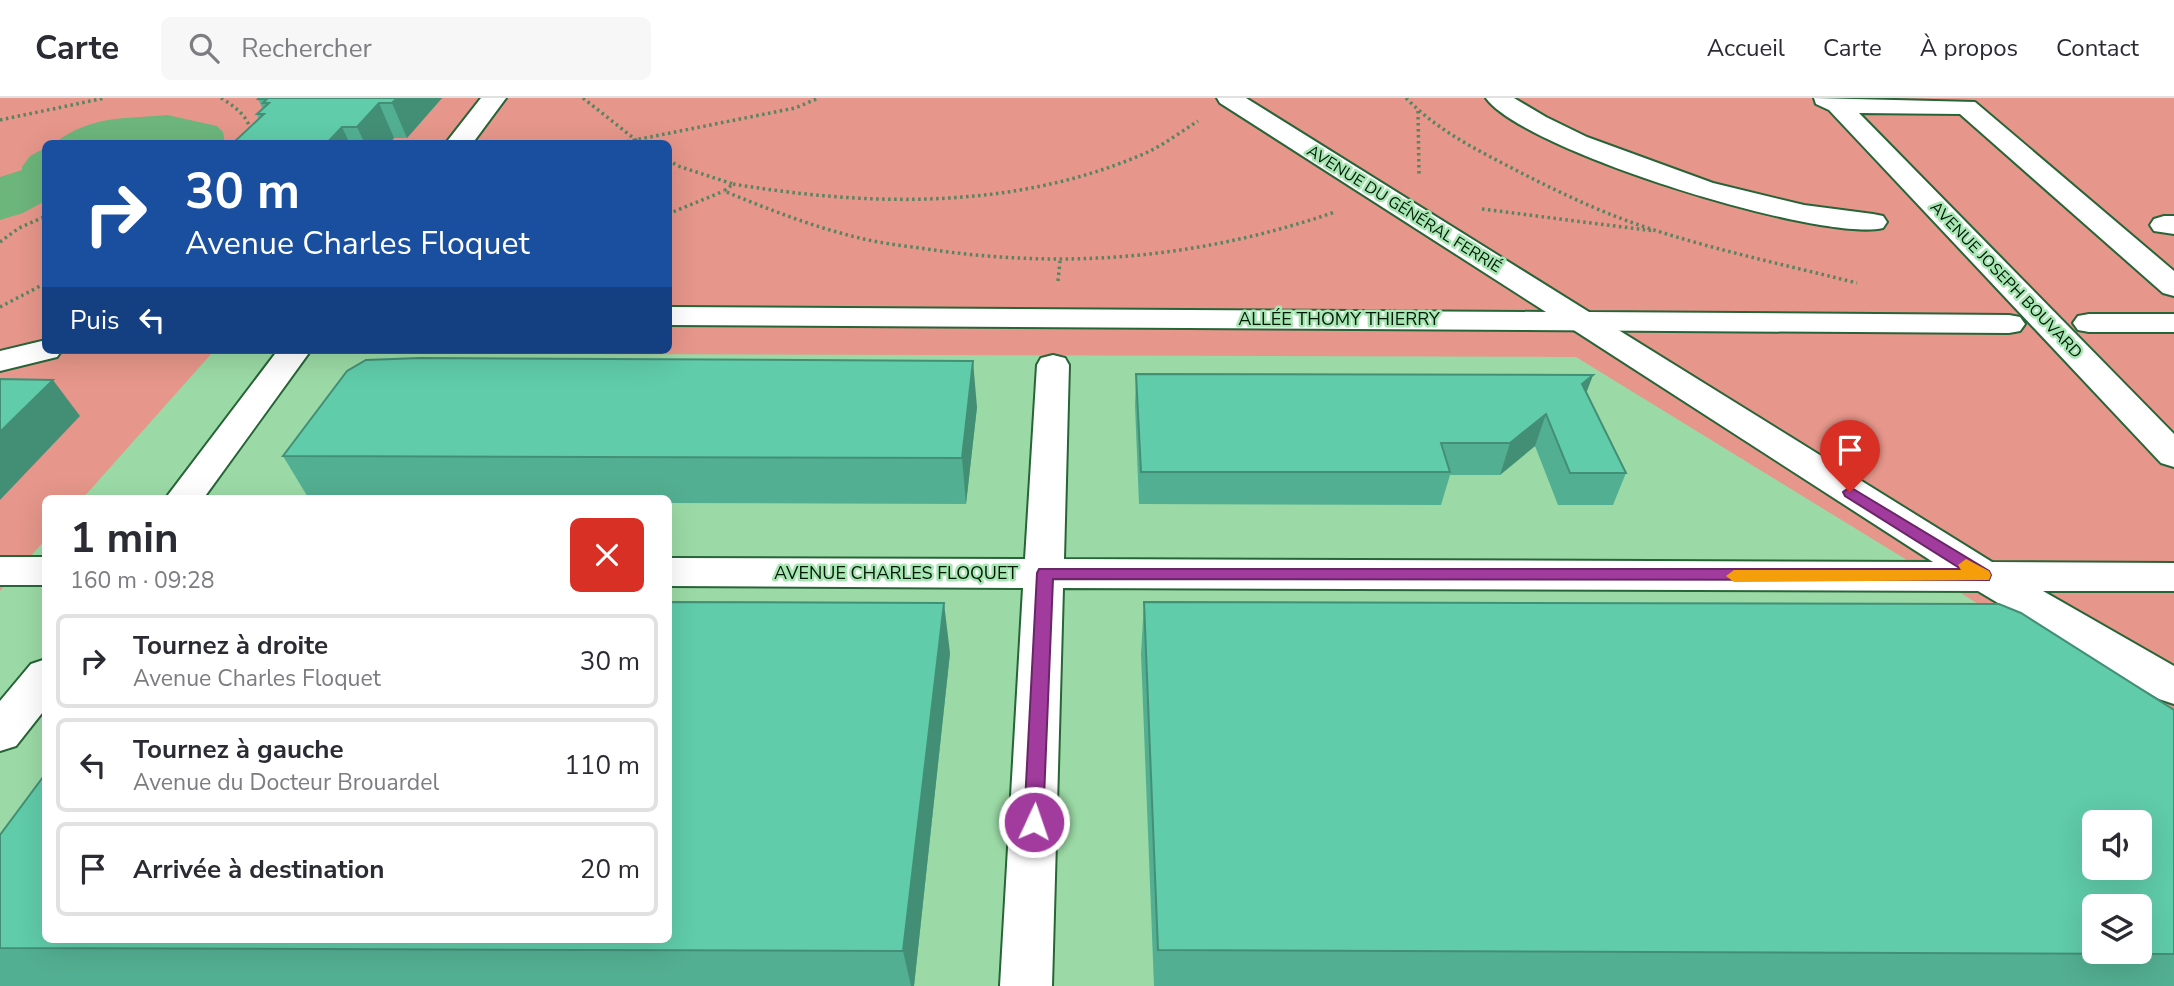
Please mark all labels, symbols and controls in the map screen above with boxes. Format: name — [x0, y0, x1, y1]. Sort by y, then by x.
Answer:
search box — [161, 17, 651, 80]
text: Carte — [35, 26, 119, 71]
icon: search — [185, 29, 223, 67]
text: Rechercher — [241, 31, 372, 66]
text: Accueil — [1707, 32, 1785, 64]
text: Carte — [1823, 32, 1882, 64]
text: À propos — [1920, 32, 2018, 64]
text: Contact — [2056, 32, 2139, 64]
street label: AVENUE DU GÉNÉRAL FERRIÉ — [1302, 140, 1506, 278]
text: 30 m — [185, 158, 300, 225]
icon: right — [70, 168, 161, 259]
street label: AVENUE JOSEPH BOUVARD — [1925, 197, 2087, 363]
text: Avenue Charles Floquet — [185, 222, 530, 265]
icon: left — [133, 301, 171, 339]
text: Puis — [70, 303, 119, 338]
street label: ALLÉE THOMY THIERRY — [1238, 307, 1440, 331]
pin — [1820, 420, 1880, 492]
icon: arrive — [1831, 431, 1869, 469]
text: 1 min — [70, 510, 179, 567]
button: close — [570, 518, 644, 592]
street label: AVENUE CHARLES FLOQUET — [774, 561, 1018, 585]
text: 160 m · 09:28 — [70, 565, 215, 596]
text: Tournez à droite — [133, 628, 328, 663]
icon: right — [74, 642, 112, 680]
text: 30 m — [580, 644, 640, 679]
text: Avenue Charles Floquet — [133, 663, 381, 694]
text: Tournez à gauche — [133, 732, 344, 767]
icon: left — [74, 746, 112, 784]
text: 110 m — [564, 748, 640, 783]
text: Avenue du Docteur Brouardel — [133, 767, 439, 798]
position arrow — [997, 785, 1071, 859]
map controls — [2082, 810, 2152, 964]
button: sound — [2082, 810, 2152, 880]
icon: arrive — [74, 850, 112, 888]
text: Arrivée à destination — [133, 852, 384, 887]
text: 20 m — [580, 852, 640, 887]
button: layers — [2082, 894, 2152, 964]

